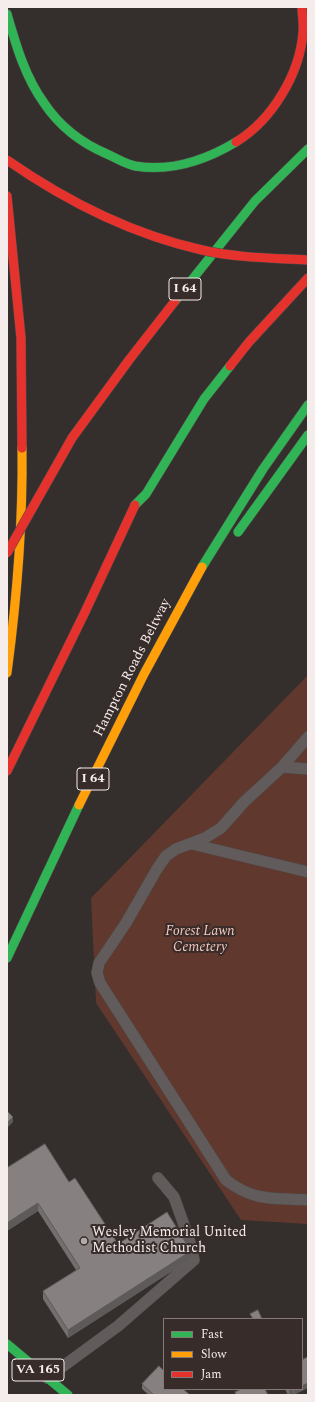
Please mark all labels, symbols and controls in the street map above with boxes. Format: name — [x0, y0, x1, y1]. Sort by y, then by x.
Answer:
road number: I 64 — [169, 278, 201, 300]
street label: Hampton Roads Beltway — [91, 596, 175, 740]
road number: I 64 — [77, 768, 109, 790]
park label: Forest Lawn Cemetery — [165, 924, 235, 956]
place label: Wesley Memorial United Methodist Church — [92, 1225, 247, 1258]
marker: Wesley Memorial United Methodist Church — [79, 1236, 89, 1246]
legend — [163, 1318, 303, 1390]
text: Fast — [201, 1325, 223, 1344]
text: Slow — [201, 1345, 226, 1364]
road number: VA 165 — [12, 1359, 64, 1381]
text: Jam — [201, 1365, 222, 1384]

